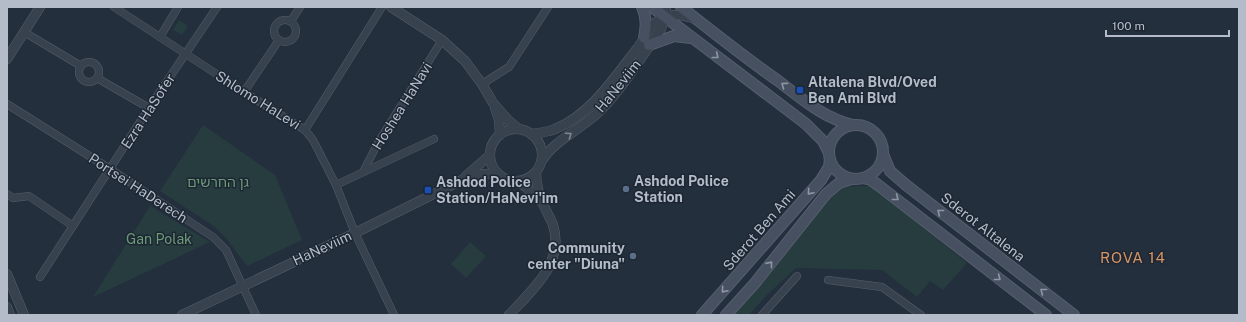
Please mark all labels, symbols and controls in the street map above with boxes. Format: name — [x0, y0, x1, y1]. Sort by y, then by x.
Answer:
scale bar — [1106, 12, 1229, 38]
text: 100 m — [1112, 19, 1145, 33]
one-way arrow — [712, 51, 719, 58]
street label: HaNeviim — [592, 56, 644, 116]
street label: Hoshea HaNavi — [369, 60, 435, 152]
street label: Shlomo HaLevi — [213, 67, 303, 133]
street label: Ezra HaSofer — [118, 71, 178, 151]
place label: Altalena Blvd/Oved Ben Ami Blvd — [808, 74, 937, 106]
one-way arrow — [781, 83, 788, 90]
marker: Altalena Blvd/Oved Ben Ami Blvd — [795, 85, 805, 95]
one-way arrow — [565, 132, 572, 140]
street label: Portsei HaDerech — [86, 150, 190, 226]
place label: Ashdod Police Station — [634, 173, 729, 205]
park label: גן החרשים — [187, 174, 249, 190]
place label: Ashdod Police Station/HaNevi'im — [436, 174, 558, 206]
marker: Ashdod Police Station — [621, 184, 631, 194]
marker: Ashdod Police Station/HaNevi'im — [423, 185, 433, 195]
street label: Sderot Ben Ami — [720, 186, 798, 274]
one-way arrow — [808, 187, 815, 195]
street label: Sderot Altalena — [938, 189, 1028, 265]
one-way arrow — [891, 194, 898, 201]
one-way arrow — [938, 210, 945, 217]
street label: HaNeviim — [290, 227, 354, 269]
park label: Gan Polak — [126, 231, 192, 247]
place label: Community center "Diuna" — [528, 240, 625, 272]
district label: ROVA 14 — [1100, 249, 1166, 266]
marker: Community center "Diuna" — [628, 251, 638, 261]
one-way arrow — [765, 262, 772, 269]
one-way arrow — [994, 273, 1001, 280]
one-way arrow — [722, 285, 729, 292]
one-way arrow — [1041, 289, 1048, 296]

